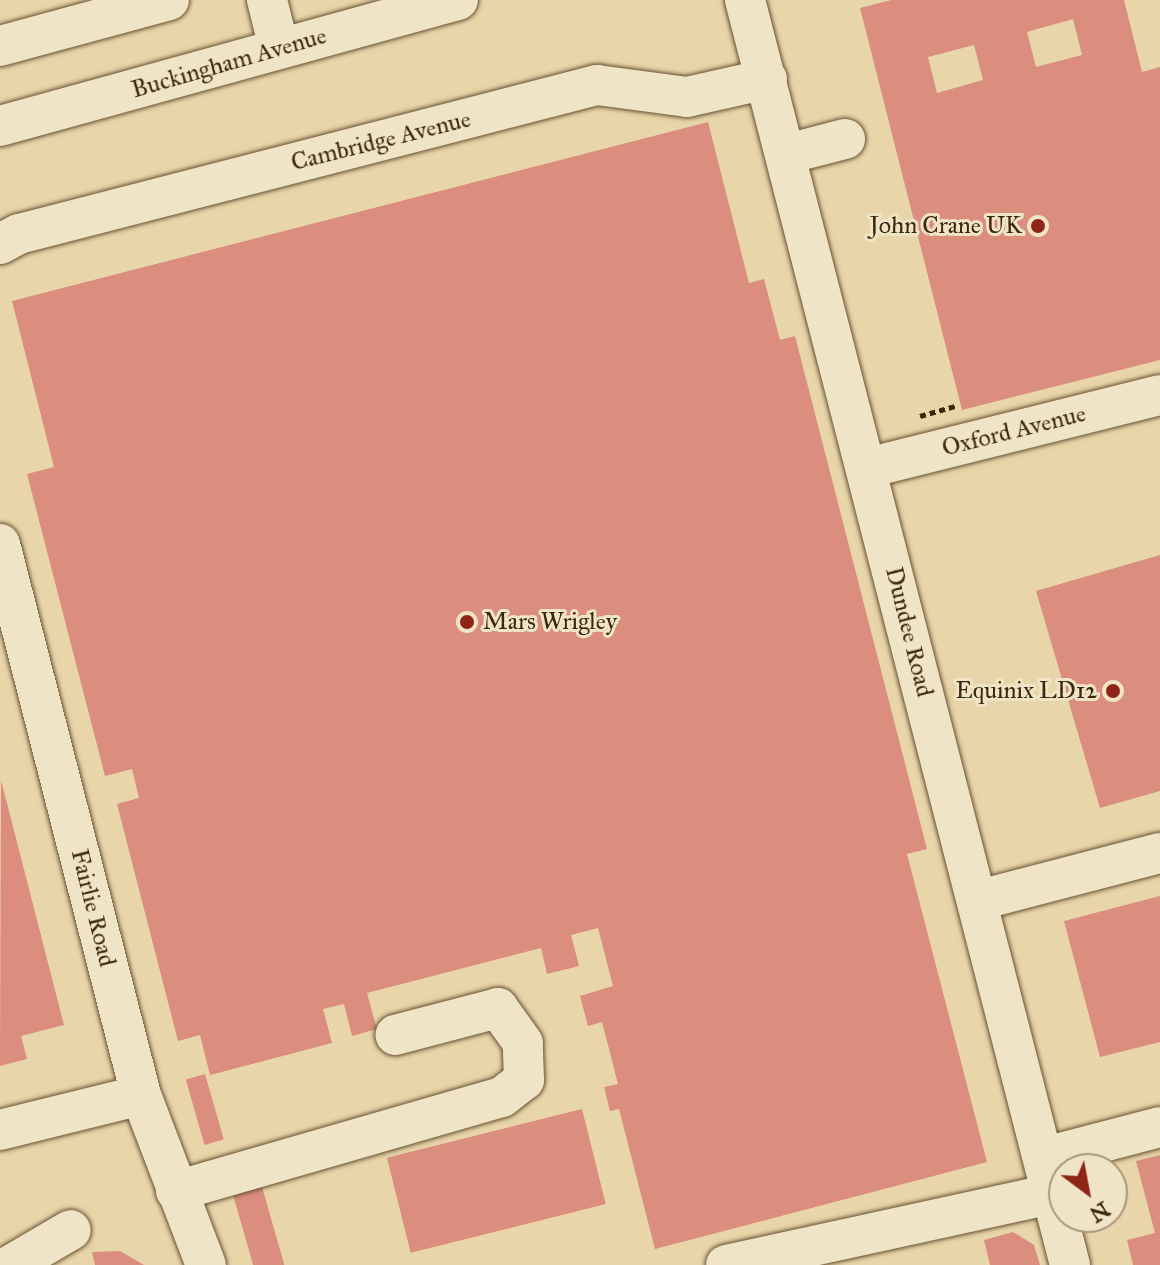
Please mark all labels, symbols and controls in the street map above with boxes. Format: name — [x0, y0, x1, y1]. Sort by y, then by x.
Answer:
street label: Buckingham Avenue — [128, 21, 330, 105]
street label: Cambridge Avenue — [288, 105, 474, 177]
place label: John Crane UK — [870, 212, 1022, 240]
marker: John Crane UK — [1029, 217, 1047, 235]
street label: Oxford Avenue — [939, 399, 1089, 463]
street label: Dundee Road — [879, 564, 939, 700]
place label: Mars Wrigley — [483, 608, 617, 636]
marker: Mars Wrigley — [458, 613, 476, 631]
place label: Equinix LD12 — [956, 677, 1097, 705]
marker: Equinix LD12 — [1104, 682, 1122, 700]
street label: Fairlie Road — [65, 846, 121, 970]
north arrow — [1048, 1153, 1128, 1233]
text: N — [1085, 1196, 1115, 1228]

